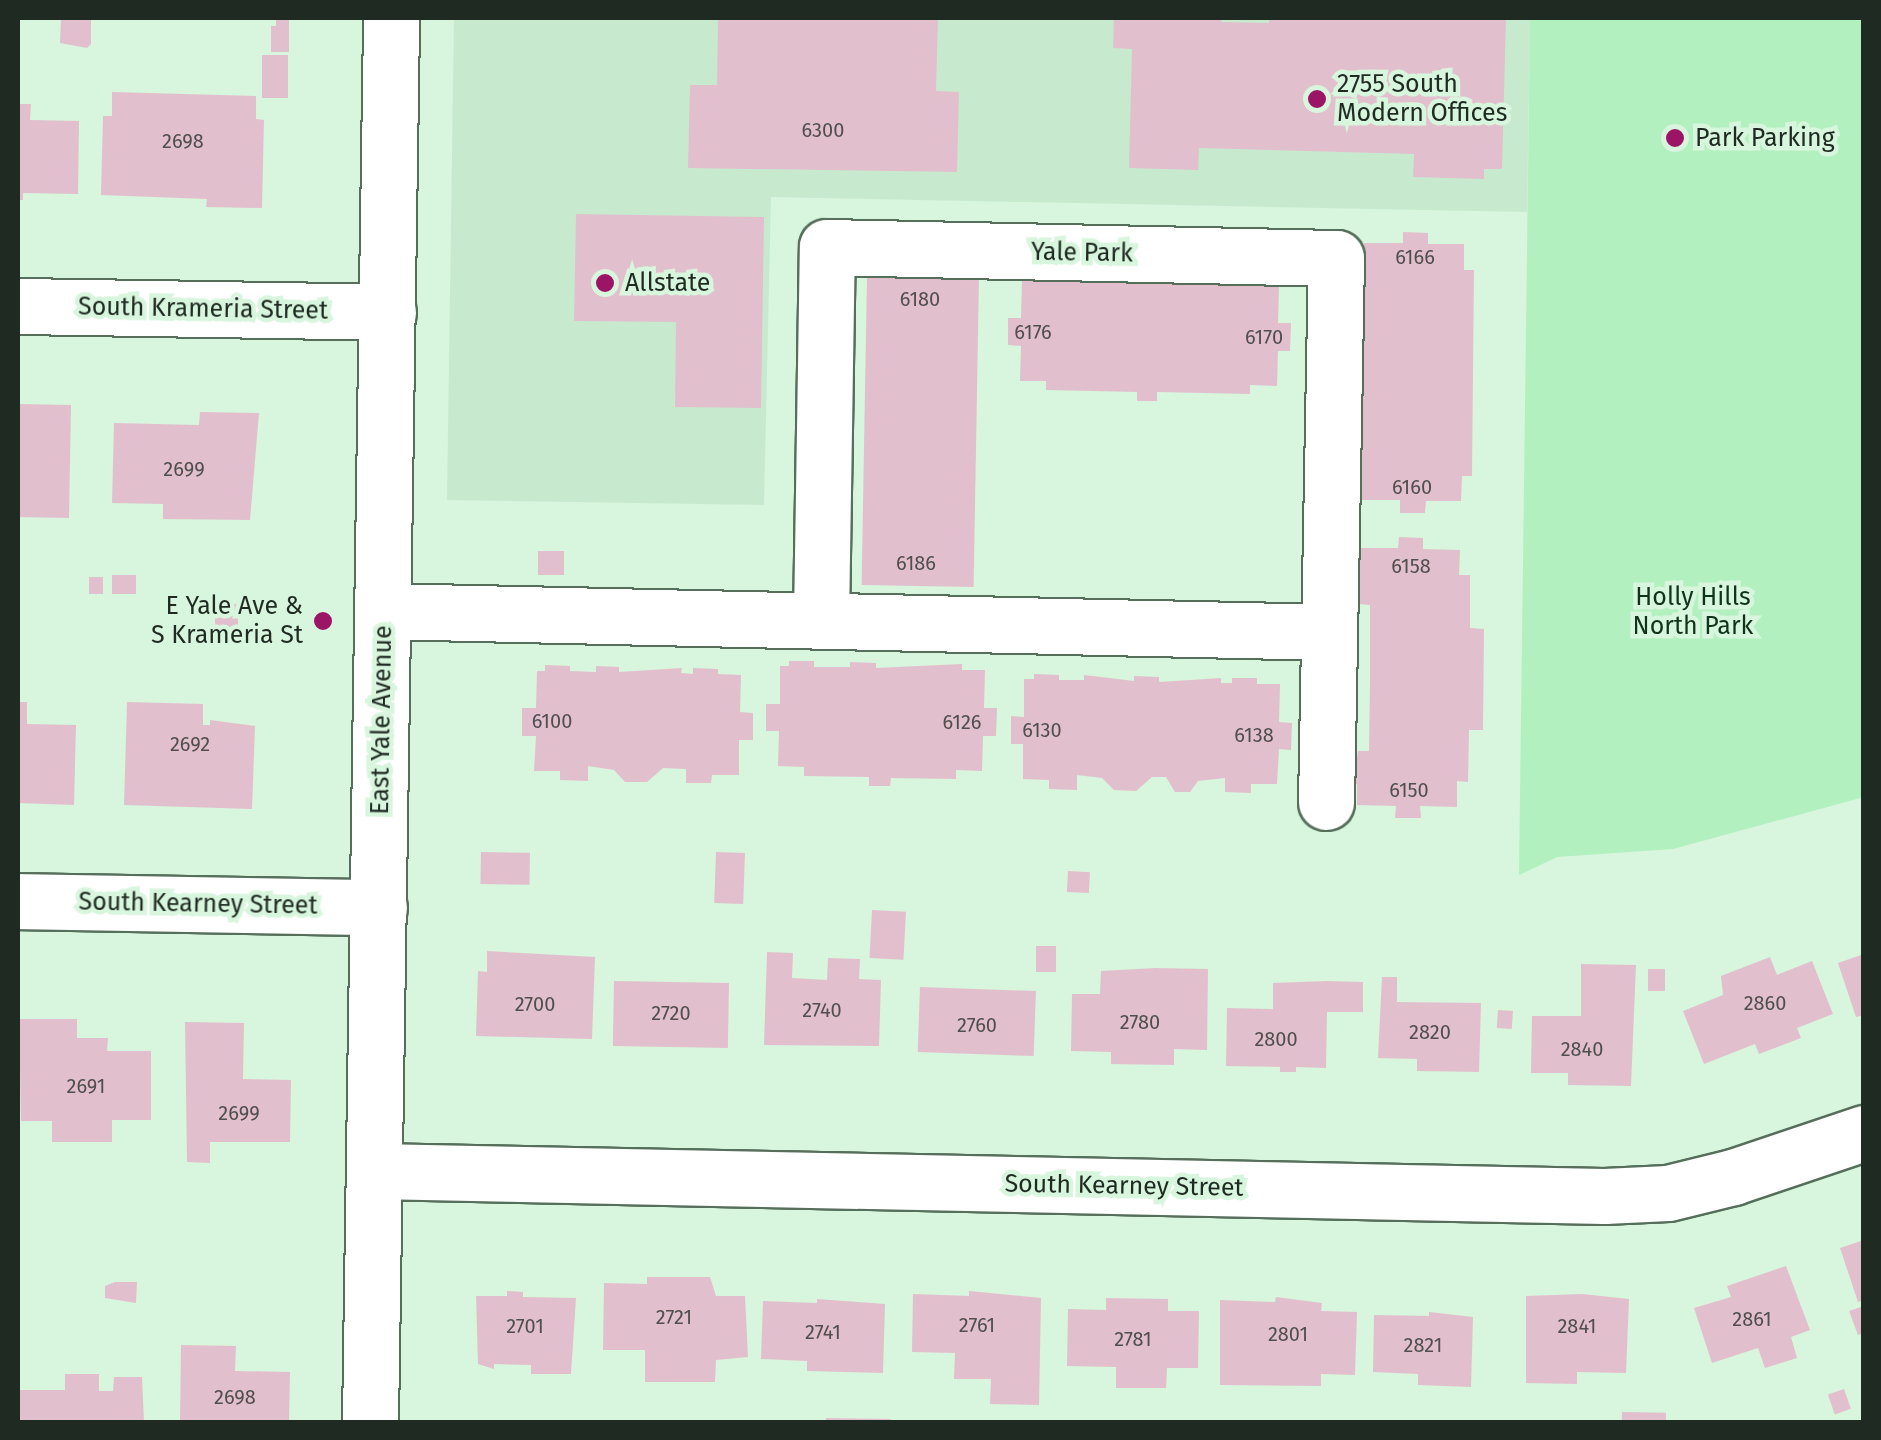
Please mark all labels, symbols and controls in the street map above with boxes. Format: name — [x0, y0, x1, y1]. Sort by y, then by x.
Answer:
place label: 2755 South Modern Offices — [1337, 70, 1507, 129]
marker: 2755 South Modern Offices — [1306, 88, 1328, 110]
house number: 6300 — [802, 118, 844, 142]
place label: Park Parking — [1695, 123, 1835, 153]
marker: Park Parking — [1664, 127, 1686, 149]
house number: 2698 — [162, 129, 204, 153]
street label: Yale Park — [1031, 237, 1133, 269]
house number: 6166 — [1395, 245, 1435, 269]
place label: Allstate — [625, 268, 710, 298]
marker: Allstate — [594, 272, 616, 294]
house number: 6180 — [900, 287, 940, 311]
street label: South Krameria Street — [78, 292, 328, 326]
house number: 6176 — [1014, 320, 1052, 344]
house number: 6170 — [1245, 325, 1283, 349]
house number: 2699 — [163, 457, 205, 481]
house number: 6160 — [1392, 475, 1432, 499]
house number: 6186 — [896, 551, 936, 575]
house number: 6158 — [1391, 554, 1431, 578]
park label: Holly Hills North Park — [1633, 583, 1753, 642]
place label: E Yale Ave & S Krameria St — [151, 592, 303, 651]
marker: E Yale Ave & S Krameria St — [312, 610, 334, 632]
street label: East Yale Avenue — [365, 625, 399, 815]
house number: 6100 — [532, 709, 572, 733]
house number: 6126 — [943, 710, 981, 734]
house number: 6130 — [1022, 718, 1062, 742]
house number: 6138 — [1234, 723, 1274, 747]
house number: 2692 — [170, 732, 210, 756]
house number: 6150 — [1389, 778, 1429, 802]
street label: South Kearney Street — [78, 887, 318, 921]
house number: 2860 — [1744, 991, 1786, 1015]
house number: 2700 — [515, 992, 555, 1016]
house number: 2740 — [802, 998, 842, 1022]
house number: 2720 — [651, 1001, 691, 1025]
house number: 2780 — [1120, 1010, 1160, 1034]
house number: 2760 — [957, 1013, 997, 1037]
house number: 2820 — [1409, 1020, 1451, 1044]
house number: 2800 — [1254, 1027, 1298, 1051]
house number: 2840 — [1561, 1037, 1603, 1061]
house number: 2691 — [66, 1074, 106, 1098]
house number: 2699 — [218, 1101, 260, 1125]
street label: South Kearney Street — [1004, 1169, 1244, 1203]
house number: 2721 — [656, 1305, 692, 1329]
house number: 2861 — [1732, 1307, 1772, 1331]
house number: 2761 — [959, 1313, 995, 1337]
house number: 2701 — [506, 1314, 544, 1338]
house number: 2841 — [1557, 1314, 1597, 1338]
house number: 2741 — [805, 1320, 841, 1344]
house number: 2801 — [1268, 1322, 1308, 1346]
house number: 2781 — [1114, 1327, 1152, 1351]
house number: 2821 — [1404, 1333, 1442, 1357]
house number: 2698 — [214, 1385, 256, 1409]

